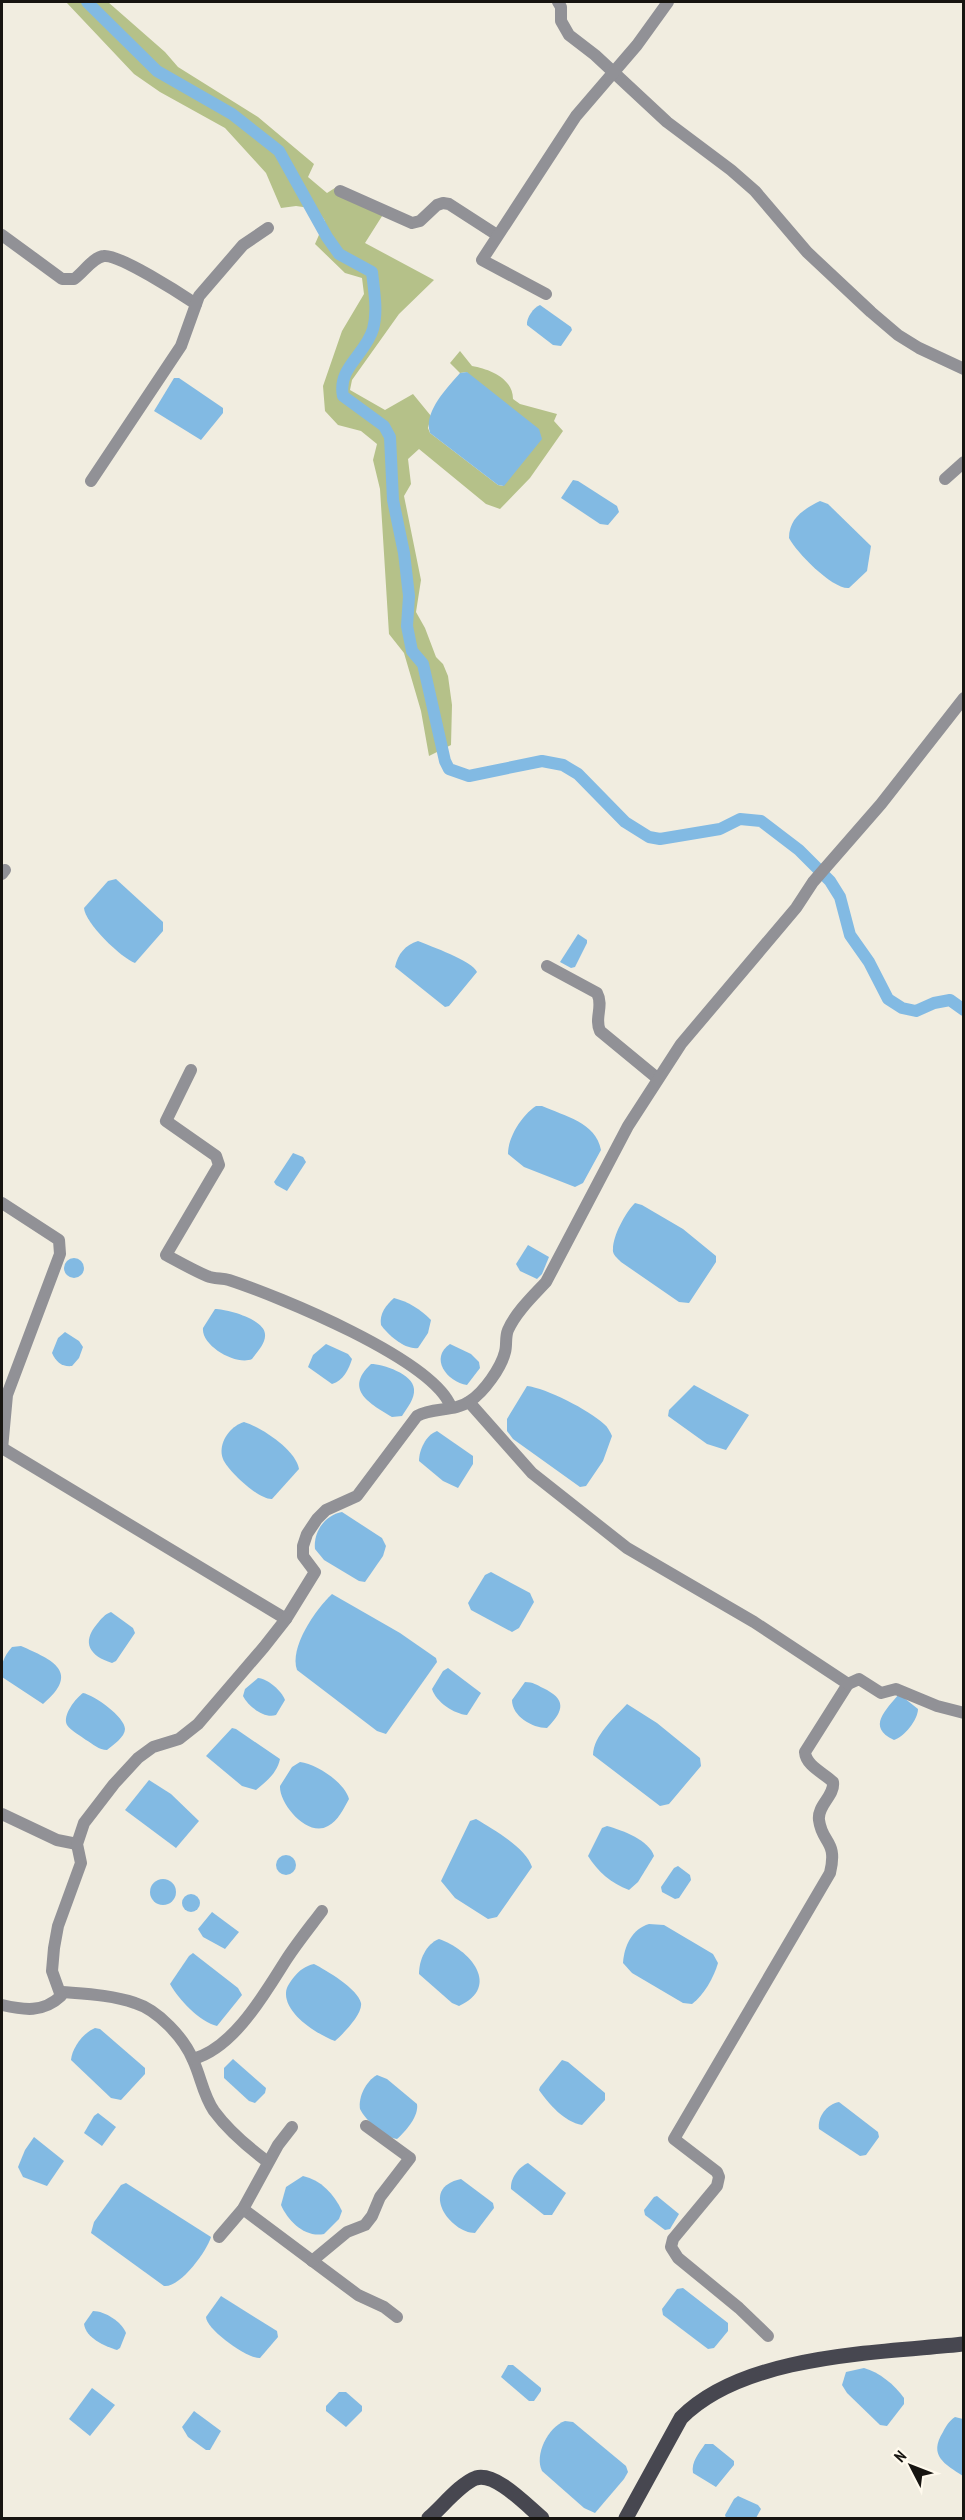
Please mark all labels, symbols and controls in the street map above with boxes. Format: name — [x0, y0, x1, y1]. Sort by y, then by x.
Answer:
north arrow — [881, 2436, 941, 2496]
text: N — [890, 2446, 910, 2466]

